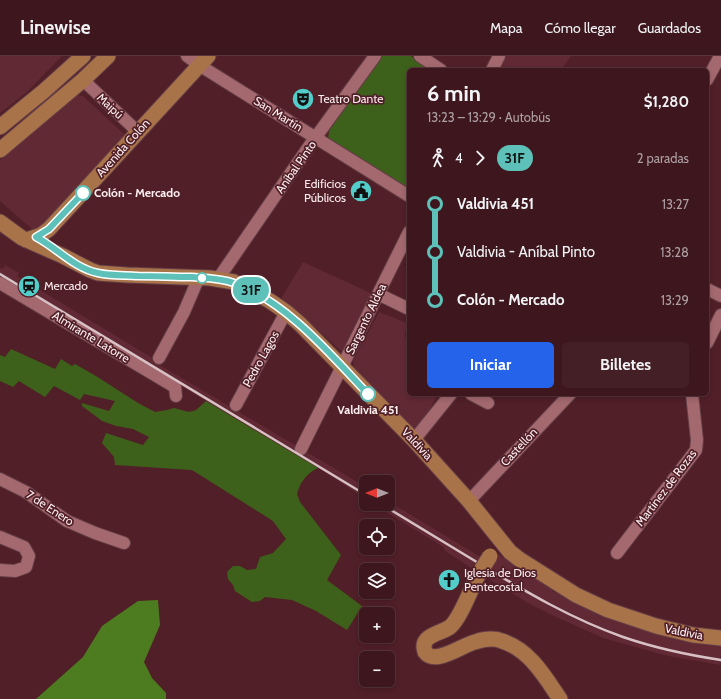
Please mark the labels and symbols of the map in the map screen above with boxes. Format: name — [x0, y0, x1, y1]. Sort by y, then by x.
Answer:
theatre icon: Teatro Dante — [290, 86, 316, 112]
street label: Maipú — [94, 90, 127, 122]
place label: Teatro Dante — [318, 91, 383, 106]
street label: San Martín — [251, 93, 306, 135]
street label: Avenida Colón — [93, 115, 153, 180]
street label: Aníbal Pinto — [272, 137, 319, 196]
place label: Edificios Públicos — [304, 176, 346, 205]
public building icon: Edificios Públicos — [348, 178, 374, 204]
marker: Colón - Mercado — [75, 185, 91, 201]
place label: Colón - Mercado — [94, 185, 180, 200]
unlabelled marker — [196, 272, 208, 284]
station icon: Mercado — [16, 273, 42, 299]
line badge: 31F — [228, 277, 274, 303]
place label: Mercado — [44, 278, 88, 293]
street label: Sargento Aldea — [342, 281, 389, 357]
street label: Almirante Latorre — [50, 307, 133, 366]
street label: Pedro Lagos — [239, 328, 282, 389]
marker: Valdivia 451 — [360, 386, 376, 402]
place label: Valdivia 451 — [337, 402, 399, 417]
street label: Valdivia — [399, 424, 436, 463]
street label: Castellón — [497, 424, 540, 469]
street label: Martínez de Rozas — [632, 446, 699, 529]
north arrow — [359, 475, 395, 511]
street label: 7 de Enero — [24, 487, 77, 529]
place label: Iglesia de Dios Pentecostal — [464, 565, 536, 594]
church icon: Iglesia de Dios Pentecostal — [436, 567, 462, 593]
street label: Valdivia — [664, 620, 705, 643]

